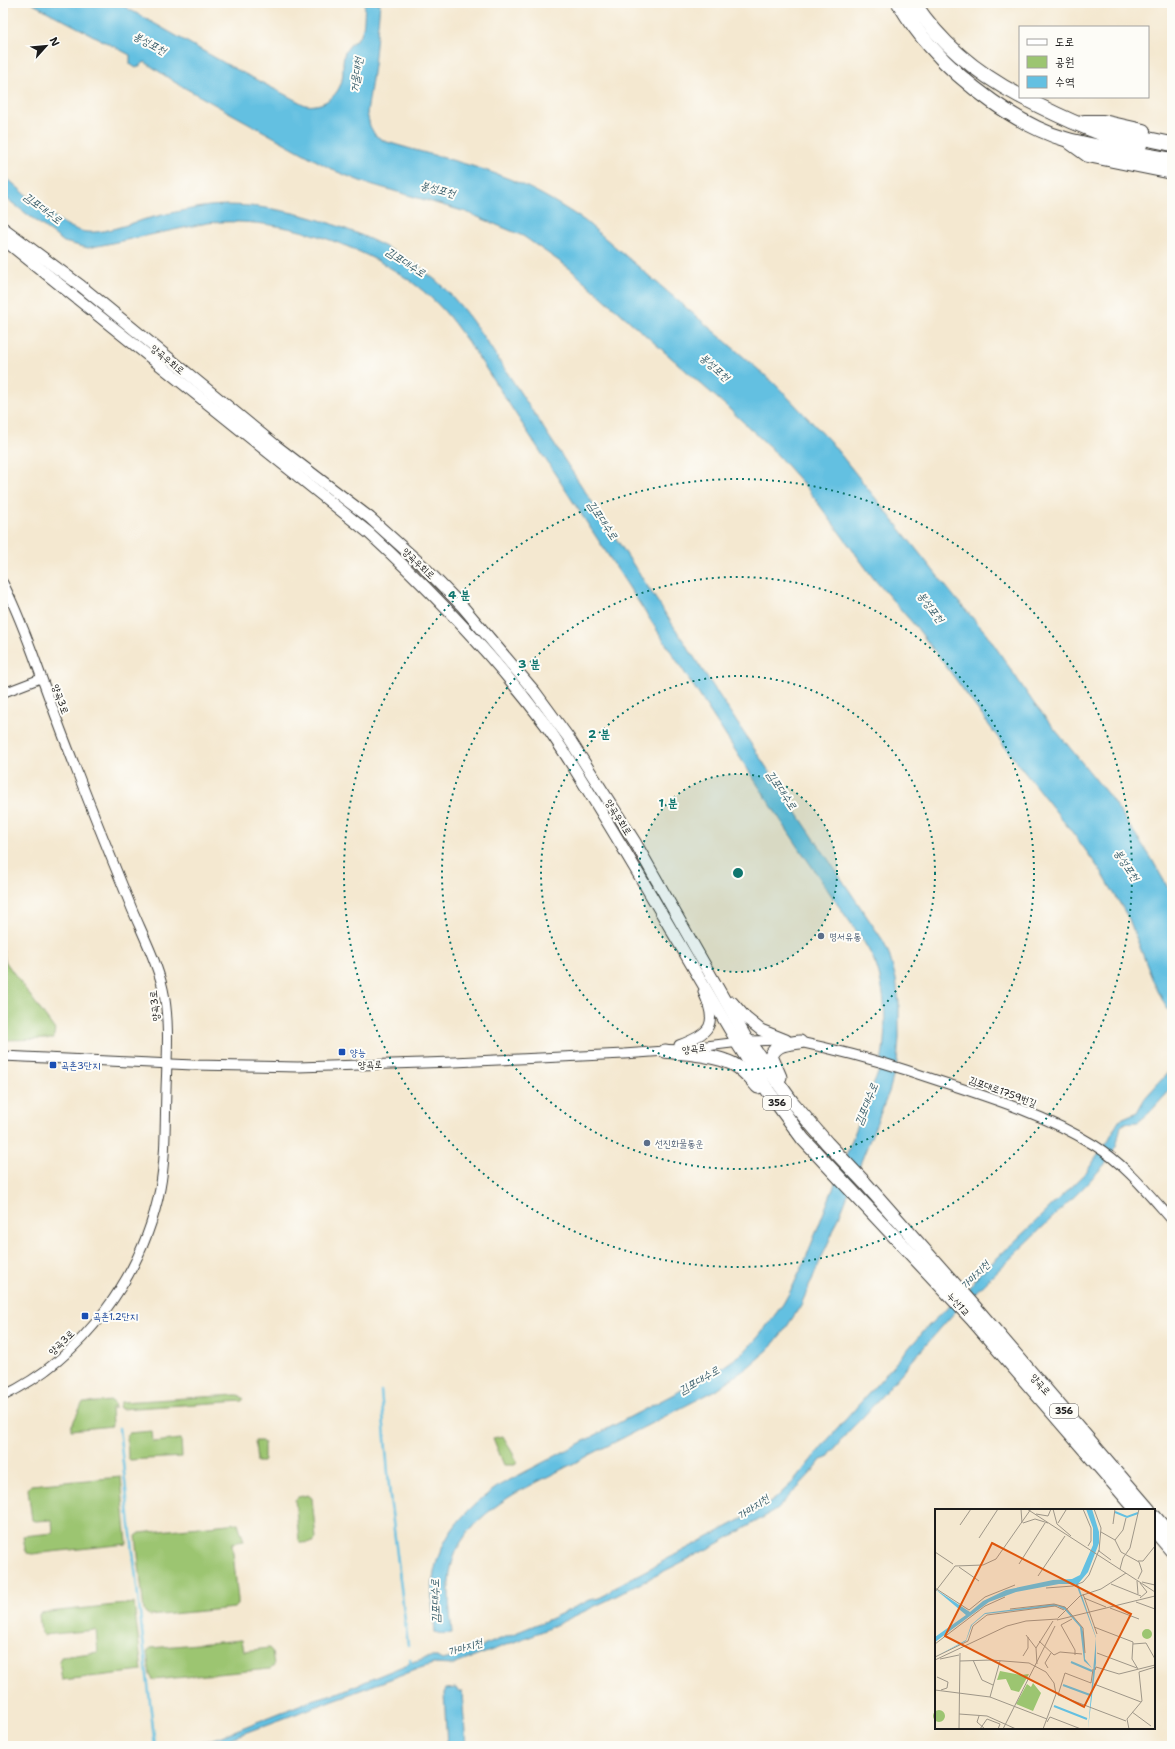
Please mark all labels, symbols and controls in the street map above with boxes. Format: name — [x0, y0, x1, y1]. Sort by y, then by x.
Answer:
north arrow — [26, 26, 66, 66]
legend — [1019, 26, 1149, 98]
water label: 봉성포천 — [131, 28, 170, 59]
text: N — [46, 34, 63, 49]
text: 도로 — [1055, 34, 1074, 50]
text: 공원 — [1055, 54, 1074, 70]
water label: 거물대천 — [347, 55, 367, 94]
text: 수역 — [1055, 74, 1075, 90]
water label: 봉성포천 — [419, 178, 458, 202]
water label: 김포대수로 — [21, 189, 65, 228]
water label: 김포대수로 — [383, 244, 428, 281]
street label: 양곡우회로 — [148, 341, 187, 377]
water label: 봉성포천 — [696, 350, 734, 386]
water label: 김포대수로 — [584, 498, 621, 543]
street label: 양곡우회로 — [400, 545, 438, 582]
text: 4 분 — [448, 587, 470, 603]
water label: 봉성포천 — [914, 589, 948, 627]
text: 3 분 — [518, 656, 540, 672]
street label: 양곡3로 — [49, 682, 72, 716]
text: 2 분 — [588, 726, 610, 742]
water label: 김포대수로 — [763, 768, 800, 813]
text: 1 분 — [658, 795, 678, 811]
street label: 양곡우회로 — [602, 797, 635, 838]
water label: 봉성포천 — [1111, 846, 1143, 885]
centre of rings — [731, 866, 745, 880]
place label: 명서유통 — [829, 930, 861, 943]
marker: 명서유통 — [816, 931, 826, 941]
street label: 양곡3로 — [146, 990, 163, 1022]
street label: 양곡로 — [681, 1041, 707, 1056]
place label: 양능 — [350, 1046, 366, 1059]
marker: 양능 — [337, 1047, 347, 1057]
street label: 양곡로 — [358, 1058, 382, 1071]
place label: 곡촌3단지 — [61, 1059, 100, 1072]
marker: 곡촌3단지 — [48, 1060, 58, 1070]
street label: 김포대로1759번길 — [967, 1073, 1039, 1110]
water label: 김포대수로 — [851, 1081, 882, 1128]
road number: 356 — [763, 1096, 791, 1110]
place label: 선진화물통운 — [655, 1137, 703, 1150]
marker: 선진화물통운 — [642, 1138, 652, 1148]
water label: 가마지천 — [958, 1257, 994, 1293]
street label: 누산1교 — [944, 1289, 973, 1319]
place label: 곡촌1.2단지 — [93, 1310, 138, 1323]
marker: 곡촌1.2단지 — [80, 1311, 90, 1321]
street label: 양곡3로 — [46, 1327, 77, 1358]
water label: 김포대수로 — [676, 1363, 722, 1398]
street label: 양곡로 — [1028, 1371, 1053, 1398]
road number: 356 — [1050, 1404, 1078, 1418]
water label: 가마지천 — [734, 1491, 773, 1524]
inset map — [935, 1509, 1155, 1729]
water label: 김포대수로 — [428, 1579, 443, 1623]
water label: 가마지천 — [446, 1635, 485, 1660]

